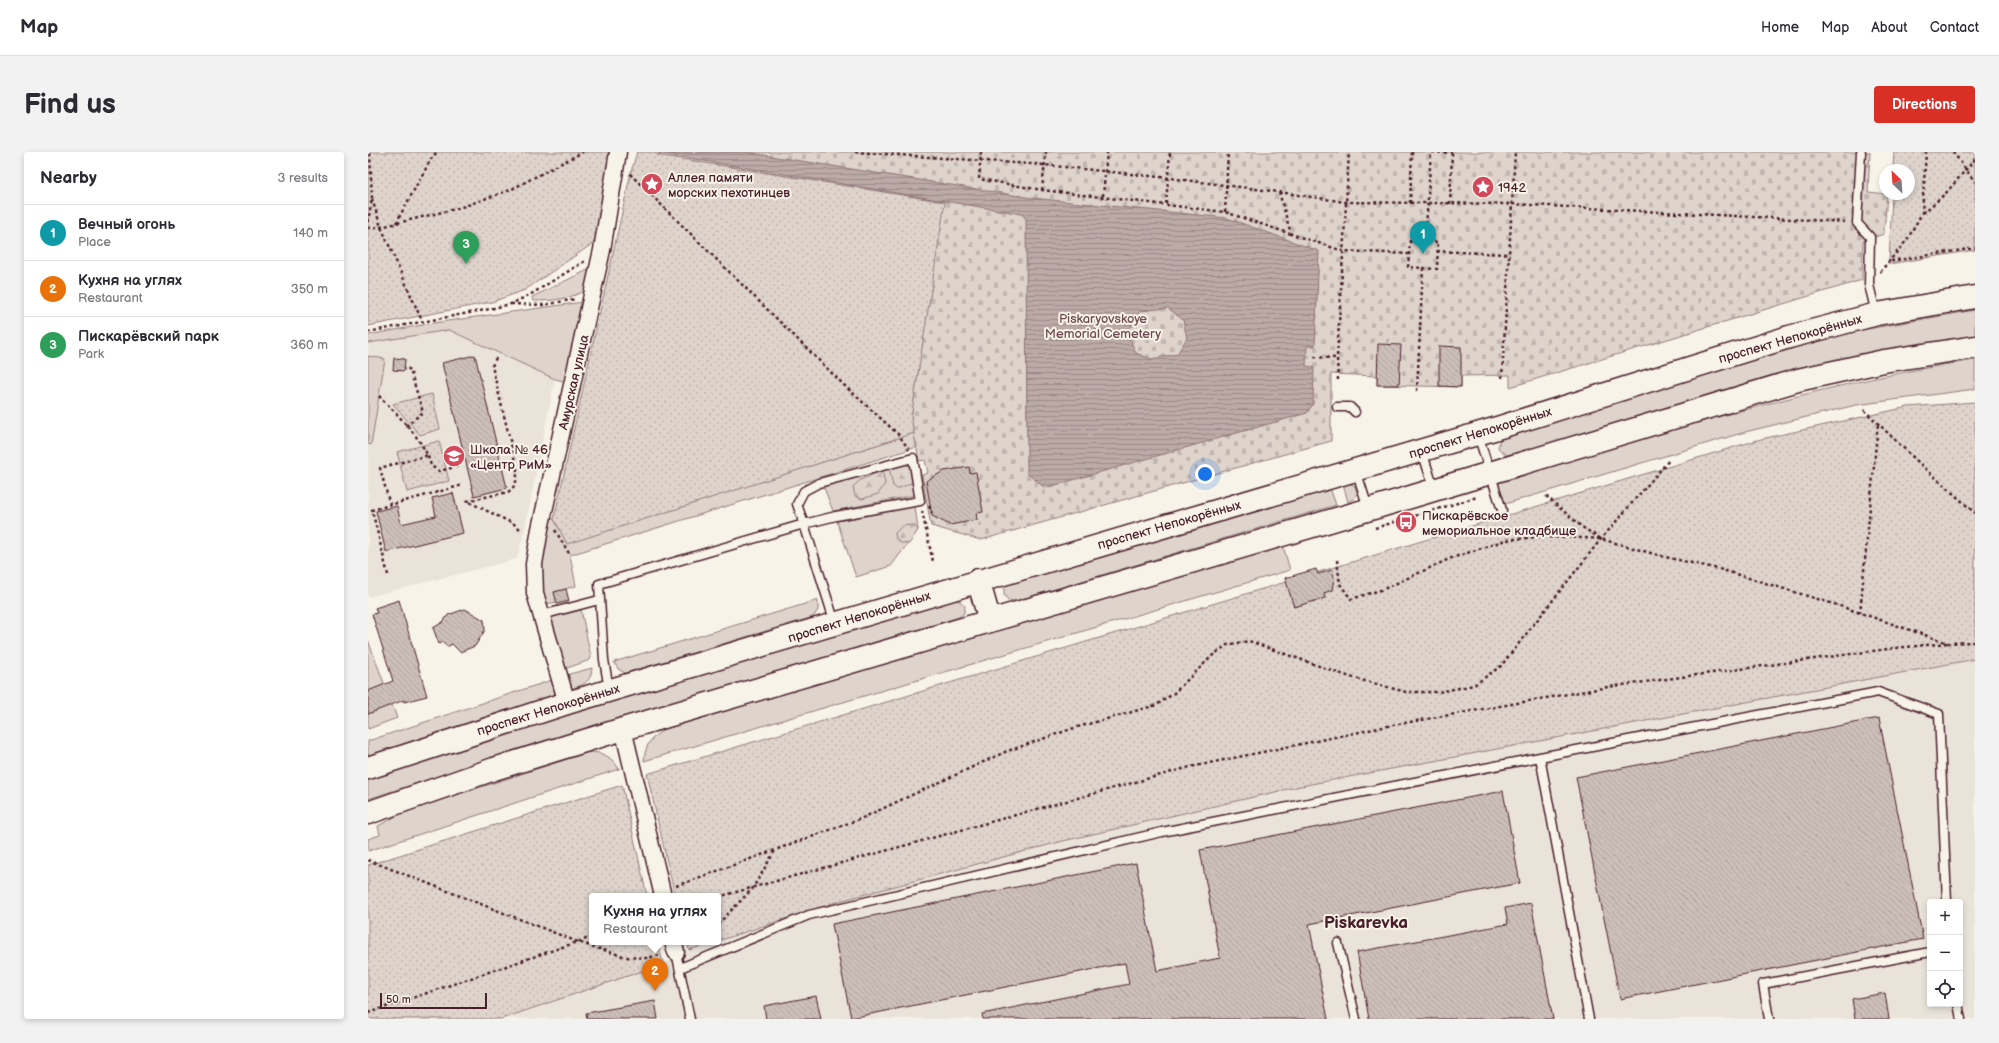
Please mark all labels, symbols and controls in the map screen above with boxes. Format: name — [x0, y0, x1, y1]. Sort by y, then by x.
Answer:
text: Map — [20, 16, 58, 39]
text: Home — [1761, 19, 1799, 36]
text: Map — [1821, 19, 1849, 36]
text: About — [1871, 19, 1908, 36]
text: Contact — [1930, 19, 1979, 36]
button: Directions — [1874, 86, 1975, 123]
text: Find us — [24, 88, 116, 121]
north arrow — [1879, 164, 1915, 200]
text: Nearby — [40, 168, 97, 188]
text: 3 results — [277, 170, 328, 186]
place label: Аллея памяти морских пехотинцев — [667, 170, 790, 201]
place icon: Аллея памяти морских пехотинцев — [639, 171, 665, 197]
place icon: 1942 — [1470, 174, 1496, 200]
place label: 1942 — [1498, 180, 1526, 196]
text: Вечный огонь — [78, 215, 175, 234]
pin: 1 — [1410, 221, 1436, 254]
text: 1 — [50, 225, 56, 241]
text: 140 m — [293, 225, 328, 241]
pin: 3 — [453, 231, 479, 264]
text: Place — [78, 234, 111, 250]
text: Кухня на углях — [78, 271, 182, 290]
text: 2 — [49, 281, 57, 297]
text: 350 m — [291, 281, 328, 297]
text: Restaurant — [78, 290, 143, 306]
park label: Piskaryovskoye Memorial Cemetery — [1045, 311, 1161, 342]
street label: проспект Непокорённых — [1717, 311, 1864, 367]
text: Пискарёвский парк — [78, 327, 219, 346]
street label: Амурская улица — [555, 333, 593, 432]
text: 3 — [49, 337, 57, 353]
text: 360 m — [290, 337, 328, 353]
text: Park — [78, 346, 104, 362]
street label: проспект Непокорённых — [1407, 404, 1554, 462]
place label: Школа № 46 «Центр РиМ» — [470, 442, 552, 473]
school or university icon: Школа № 46 «Центр РиМ» — [441, 443, 467, 469]
your location — [1195, 464, 1215, 484]
street label: проспект Непокорённых — [1096, 497, 1243, 553]
place label: Пискарёвское мемориальное кладбище — [1422, 508, 1576, 539]
bus stop icon: Пискарёвское мемориальное кладбище — [1393, 509, 1419, 535]
street label: проспект Непокорённых — [786, 588, 933, 646]
street label: проспект Непокорённых — [475, 681, 622, 739]
popup — [589, 893, 721, 945]
map controls — [1927, 899, 1963, 1007]
button: + — [1927, 899, 1963, 935]
text: Кухня на углях — [603, 902, 707, 921]
district label: Piskarevka — [1324, 913, 1408, 933]
text: Restaurant — [603, 921, 668, 937]
button: − — [1927, 935, 1963, 971]
pin: 2 — [642, 958, 668, 991]
button: locate — [1927, 971, 1963, 1007]
scale bar — [380, 991, 487, 1010]
text: 50 m — [386, 993, 411, 1006]

